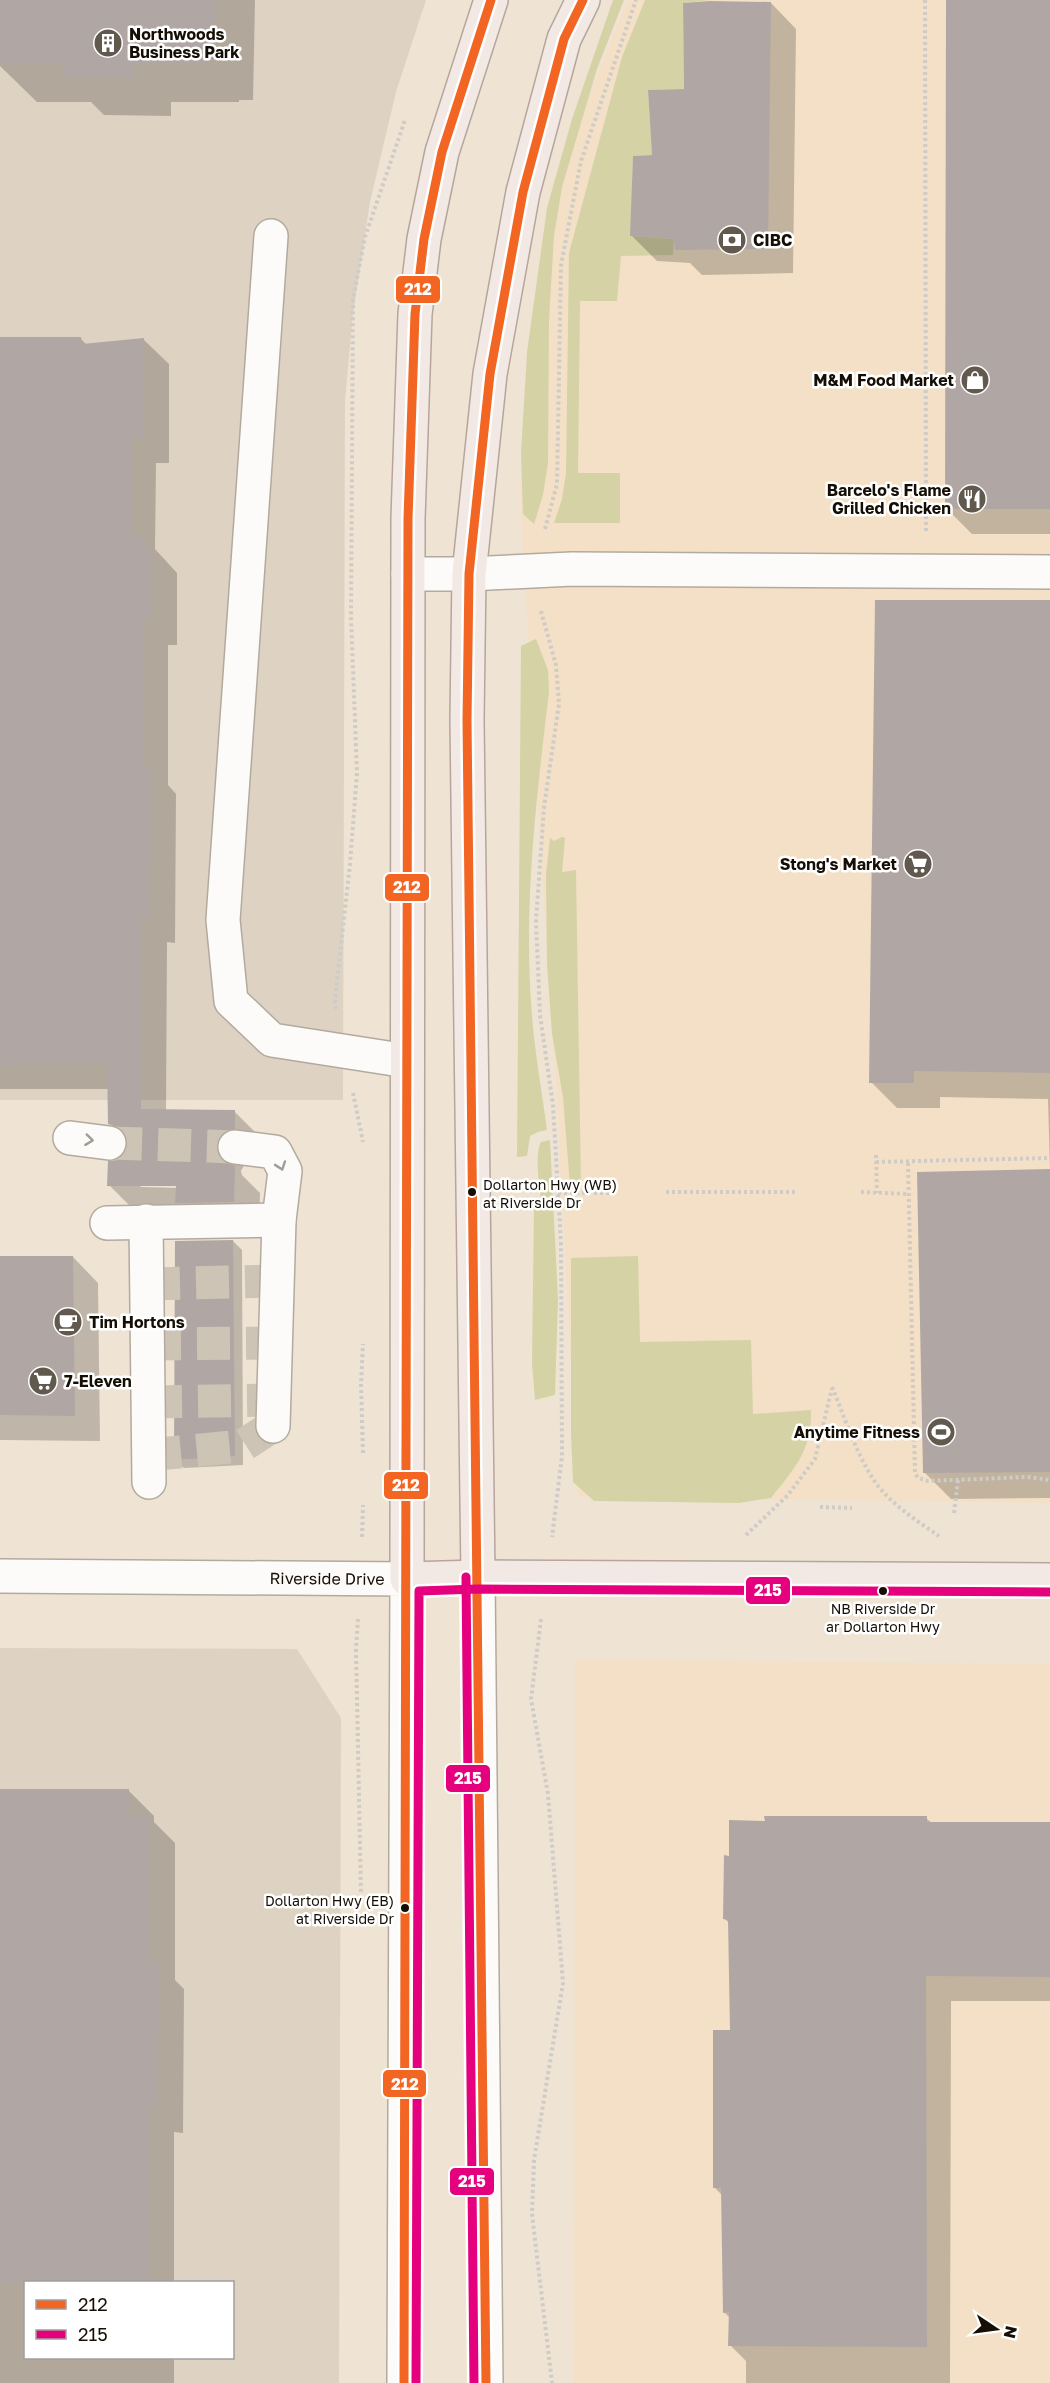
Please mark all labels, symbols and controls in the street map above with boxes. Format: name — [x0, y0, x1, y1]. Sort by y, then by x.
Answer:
place label: Northwoods Business Park — [129, 24, 240, 62]
building icon: Northwoods Business Park — [92, 27, 124, 59]
bank icon: CIBC — [716, 224, 748, 256]
place label: CIBC — [753, 230, 792, 250]
line badge: 212 — [395, 275, 441, 304]
text: 212 — [404, 279, 432, 299]
shop icon: M&M Food Market — [959, 364, 991, 396]
place label: M&M Food Market — [813, 370, 954, 390]
place label: Barcelo's Flame Grilled Chicken — [827, 480, 951, 518]
restaurant icon: Barcelo's Flame Grilled Chicken — [956, 483, 988, 515]
supermarket icon: Stong's Market — [902, 848, 934, 880]
place label: Stong's Market — [780, 854, 897, 874]
line badge: 212 — [384, 873, 430, 902]
text: 212 — [393, 877, 421, 897]
one-way arrow — [85, 1134, 94, 1146]
one-way arrow — [273, 1160, 286, 1170]
place label: Dollarton Hwy (WB) at Riverside Dr — [483, 1176, 617, 1211]
marker: Dollarton Hwy (WB) at Riverside Dr — [466, 1186, 478, 1198]
cafe icon: Tim Hortons — [52, 1306, 84, 1338]
place label: Tim Hortons — [89, 1312, 185, 1332]
supermarket icon: 7-Eleven — [27, 1365, 59, 1397]
place label: 7-Eleven — [64, 1371, 132, 1391]
sports icon: Anytime Fitness — [925, 1416, 957, 1448]
place label: Anytime Fitness — [794, 1422, 920, 1442]
line badge: 212 — [383, 1471, 429, 1500]
text: 212 — [392, 1475, 420, 1495]
street label: Riverside Drive — [269, 1568, 385, 1589]
line badge: 215 — [745, 1576, 791, 1605]
text: 215 — [754, 1580, 782, 1600]
marker: NB Riverside Dr ar Dollarton Hwy — [877, 1585, 889, 1597]
place label: NB Riverside Dr ar Dollarton Hwy — [826, 1600, 940, 1635]
line badge: 215 — [445, 1764, 491, 1793]
text: 215 — [454, 1768, 482, 1788]
place label: Dollarton Hwy (EB) at Riverside Dr — [265, 1892, 395, 1927]
marker: Dollarton Hwy (EB) at Riverside Dr — [399, 1902, 411, 1914]
line badge: 212 — [382, 2069, 427, 2098]
text: 212 — [391, 2074, 419, 2094]
line badge: 215 — [449, 2167, 495, 2196]
text: 215 — [458, 2171, 486, 2191]
legend — [24, 2281, 234, 2359]
text: 212 — [78, 2293, 108, 2315]
north arrow — [966, 2299, 1026, 2359]
text: 215 — [78, 2323, 108, 2345]
text: N — [1000, 2324, 1022, 2341]

